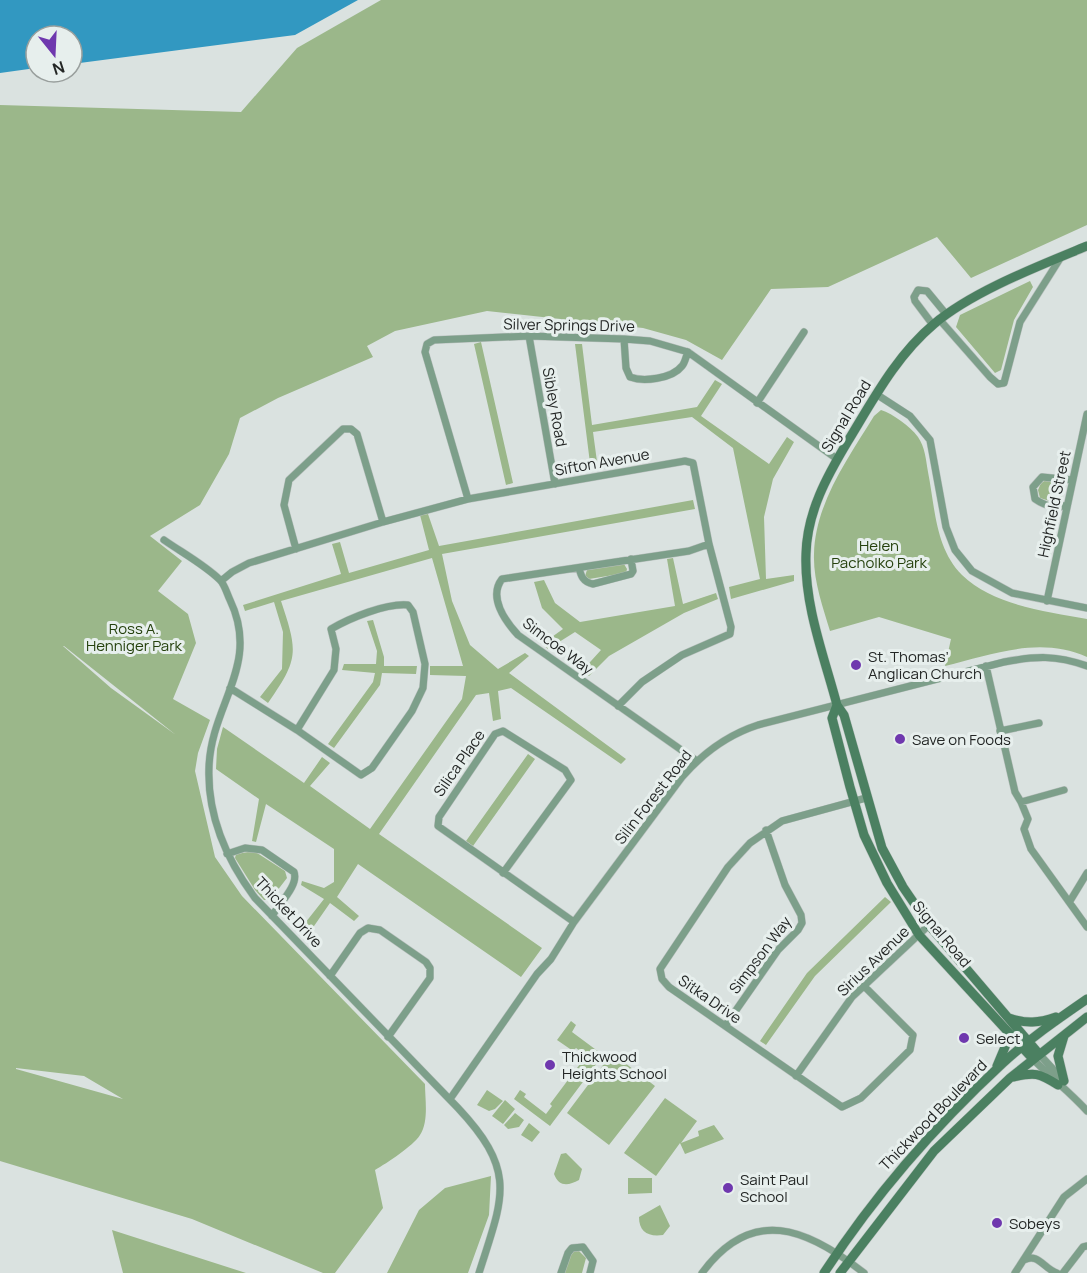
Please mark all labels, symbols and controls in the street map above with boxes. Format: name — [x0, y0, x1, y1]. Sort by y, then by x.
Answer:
north arrow — [24, 24, 84, 84]
text: N — [50, 56, 68, 81]
street label: Silver Springs Drive — [503, 313, 635, 337]
street label: Sibley Road — [538, 366, 572, 448]
street label: Signal Road — [816, 376, 876, 456]
street label: Sifton Avenue — [553, 443, 651, 481]
street label: Highfield Street — [1032, 449, 1076, 559]
park label: Helen Pacholko Park — [831, 535, 927, 573]
street label: Simcoe Way — [518, 613, 598, 679]
park label: Ross A. Henniger Park — [86, 618, 183, 656]
place label: St. Thomas’ Anglican Church — [868, 646, 982, 684]
marker: St. Thomas’ Anglican Church — [849, 658, 863, 672]
street label: Silica Place — [428, 725, 490, 801]
place label: Save on Foods — [912, 729, 1011, 750]
marker: Save on Foods — [893, 732, 907, 746]
street label: Silin Forest Road — [610, 745, 696, 849]
street label: Thicket Drive — [251, 872, 327, 952]
street label: Signal Road — [908, 896, 976, 972]
street label: Simpson Way — [724, 912, 796, 998]
street label: Sirius Avenue — [832, 921, 914, 1001]
street label: Sitka Drive — [674, 970, 746, 1029]
place label: Select — [976, 1028, 1021, 1049]
marker: Select — [957, 1031, 971, 1045]
place label: Thickwood Heights School — [562, 1046, 667, 1084]
street label: Thickwood Boulevard — [875, 1055, 991, 1175]
marker: Thickwood Heights School — [543, 1058, 557, 1072]
place label: Saint Paul School — [740, 1169, 808, 1207]
marker: Saint Paul School — [721, 1181, 735, 1195]
place label: Sobeys — [1009, 1213, 1061, 1234]
marker: Sobeys — [990, 1216, 1004, 1230]

